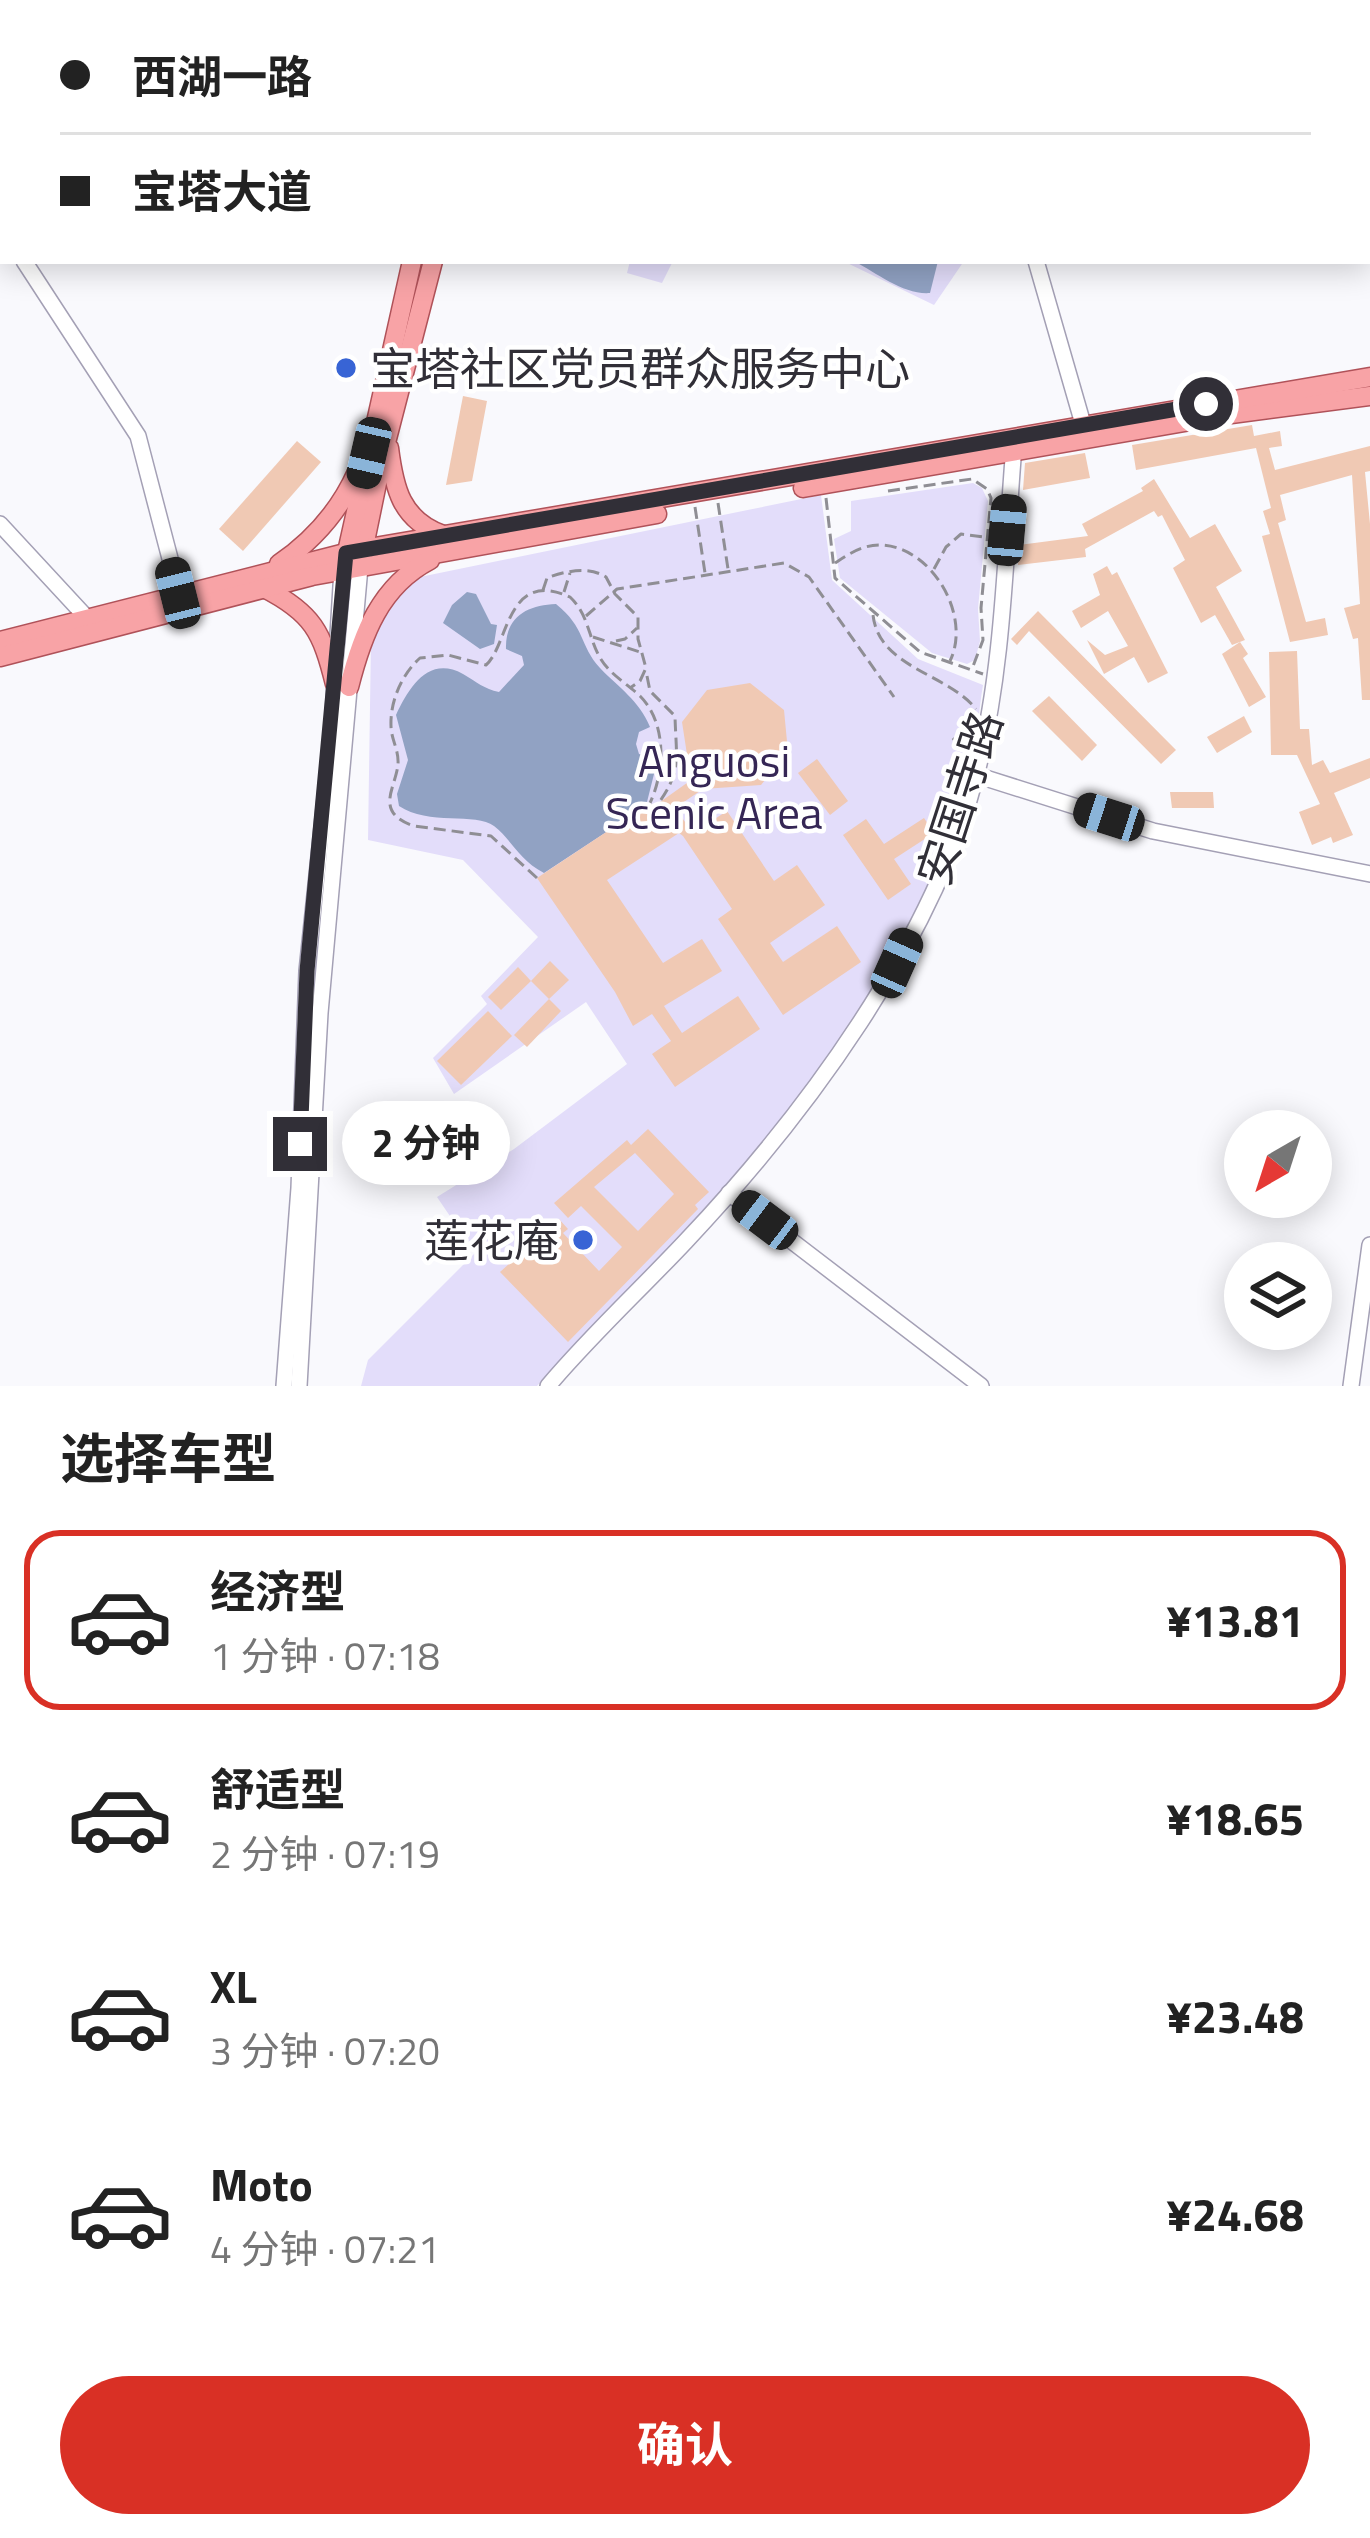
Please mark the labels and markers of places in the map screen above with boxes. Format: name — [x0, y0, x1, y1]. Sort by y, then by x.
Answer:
place label: 宝塔社区党员群众服务中心 — [370, 334, 910, 402]
marker: 宝塔社区党员群众服务中心 — [333, 355, 359, 381]
place label: 莲花庵 — [424, 1206, 559, 1274]
marker: 莲花庵 — [570, 1227, 596, 1253]

